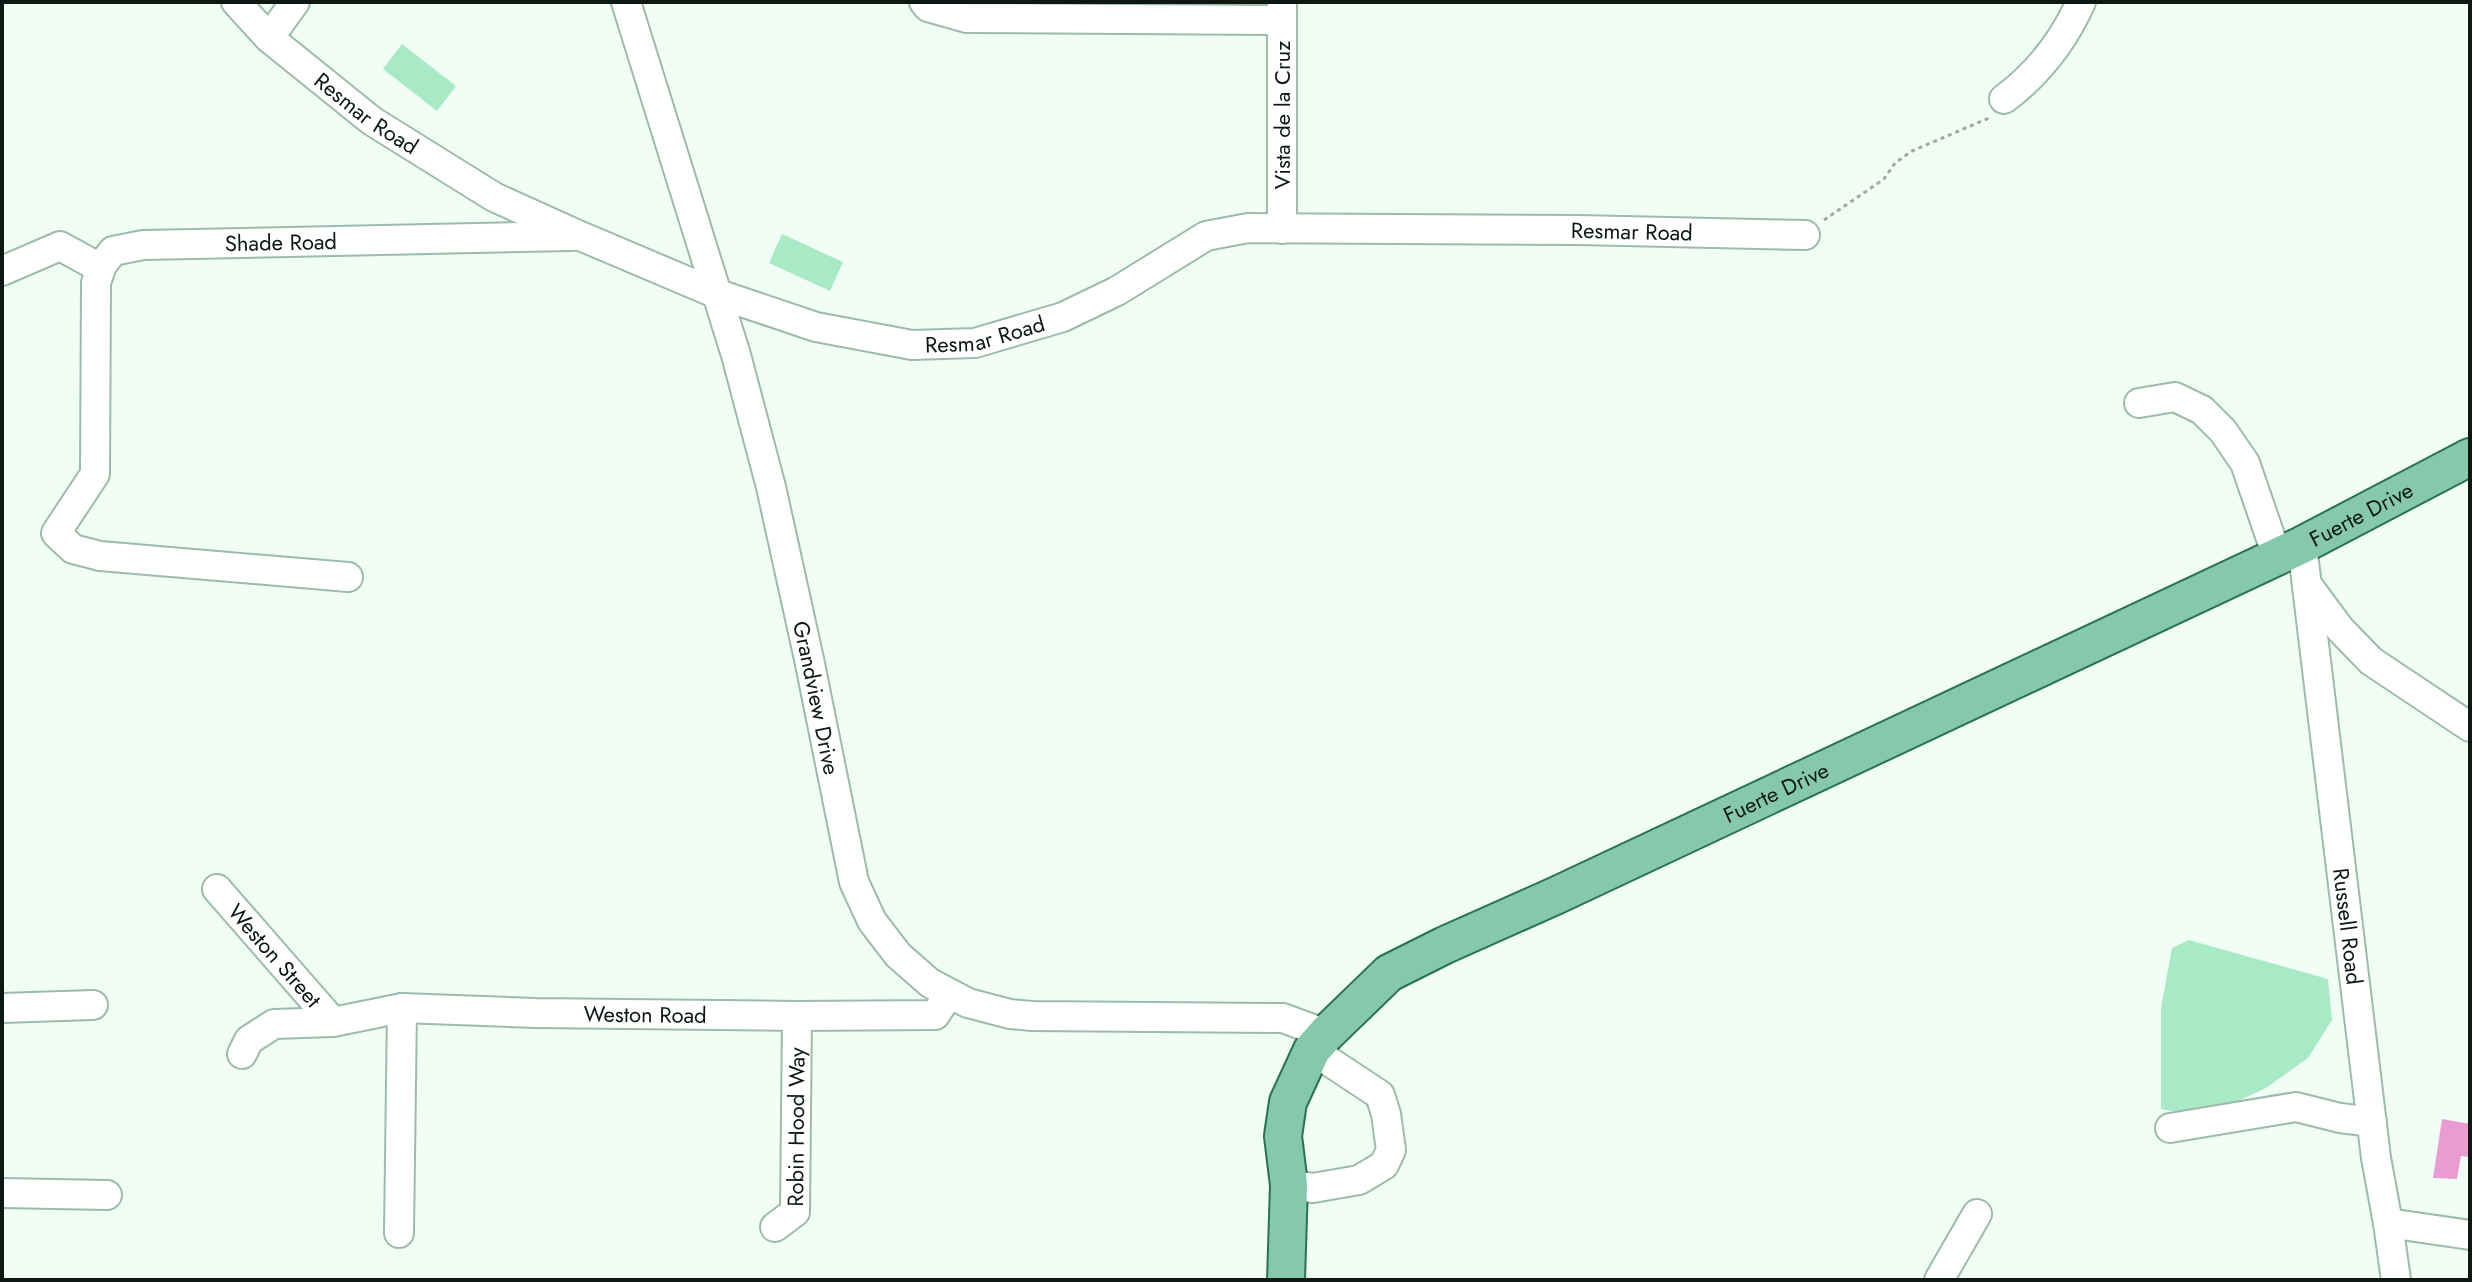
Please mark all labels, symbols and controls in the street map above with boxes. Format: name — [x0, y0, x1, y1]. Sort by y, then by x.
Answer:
street label: Vista de la Cruz — [1266, 41, 1298, 189]
street label: Resmar Road — [307, 65, 424, 162]
street label: Resmar Road — [1571, 214, 1693, 249]
street label: Shade Road — [224, 225, 337, 259]
street label: Resmar Road — [924, 307, 1048, 361]
street label: Fuerte Drive — [2303, 474, 2419, 555]
street label: Grandview Drive — [785, 618, 848, 778]
street label: Fuerte Drive — [1718, 754, 1834, 831]
street label: Russell Road — [2325, 866, 2371, 986]
street label: Weston Street — [221, 896, 330, 1015]
street label: Weston Road — [583, 998, 707, 1031]
street label: Robin Hood Way — [779, 1047, 813, 1207]

